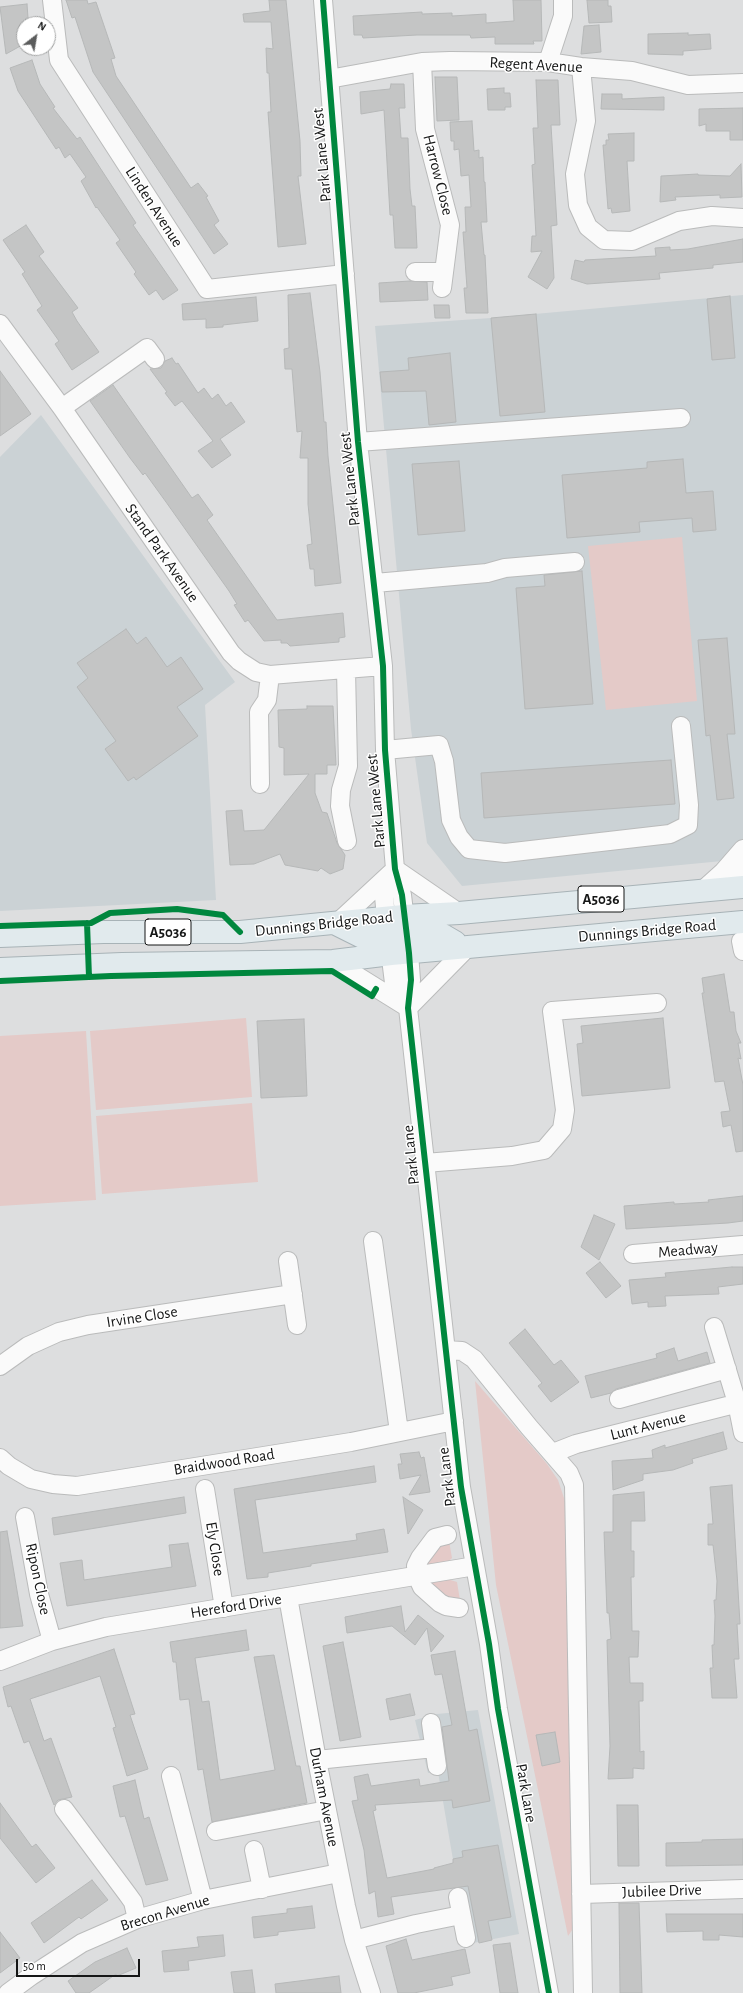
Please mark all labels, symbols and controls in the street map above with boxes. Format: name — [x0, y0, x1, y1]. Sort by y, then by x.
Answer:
north arrow — [16, 16, 56, 56]
text: N — [36, 19, 48, 33]
street label: Regent Avenue — [489, 53, 583, 77]
street label: Park Lane West — [308, 107, 336, 203]
street label: Harrow Close — [419, 133, 457, 217]
street label: Linden Avenue — [121, 163, 187, 251]
street label: Park Lane West — [336, 431, 364, 527]
street label: Stand Park Avenue — [121, 500, 203, 606]
street label: Park Lane West — [362, 753, 390, 849]
road number: A5036 — [578, 886, 624, 912]
street label: Dunnings Bridge Road — [254, 907, 394, 941]
street label: Dunnings Bridge Road — [577, 915, 717, 947]
road number: A5036 — [145, 919, 191, 945]
street label: Park Lane — [398, 1124, 424, 1186]
street label: Meadway — [657, 1238, 719, 1262]
street label: Irvine Close — [105, 1302, 179, 1332]
street label: Lunt Avenue — [608, 1407, 688, 1445]
street label: Braidwood Road — [172, 1445, 276, 1479]
street label: Park Lane — [434, 1446, 460, 1508]
street label: Ely Close — [201, 1521, 229, 1577]
street label: Ripon Close — [21, 1541, 55, 1617]
street label: Hereford Drive — [189, 1589, 283, 1623]
street label: Durham Avenue — [305, 1746, 343, 1848]
street label: Park Lane — [511, 1762, 541, 1824]
street label: Jubilee Drive — [622, 1880, 702, 1902]
street label: Brecon Avenue — [118, 1890, 212, 1936]
scale bar — [18, 1951, 142, 1977]
text: 50 m — [23, 1960, 46, 1972]

